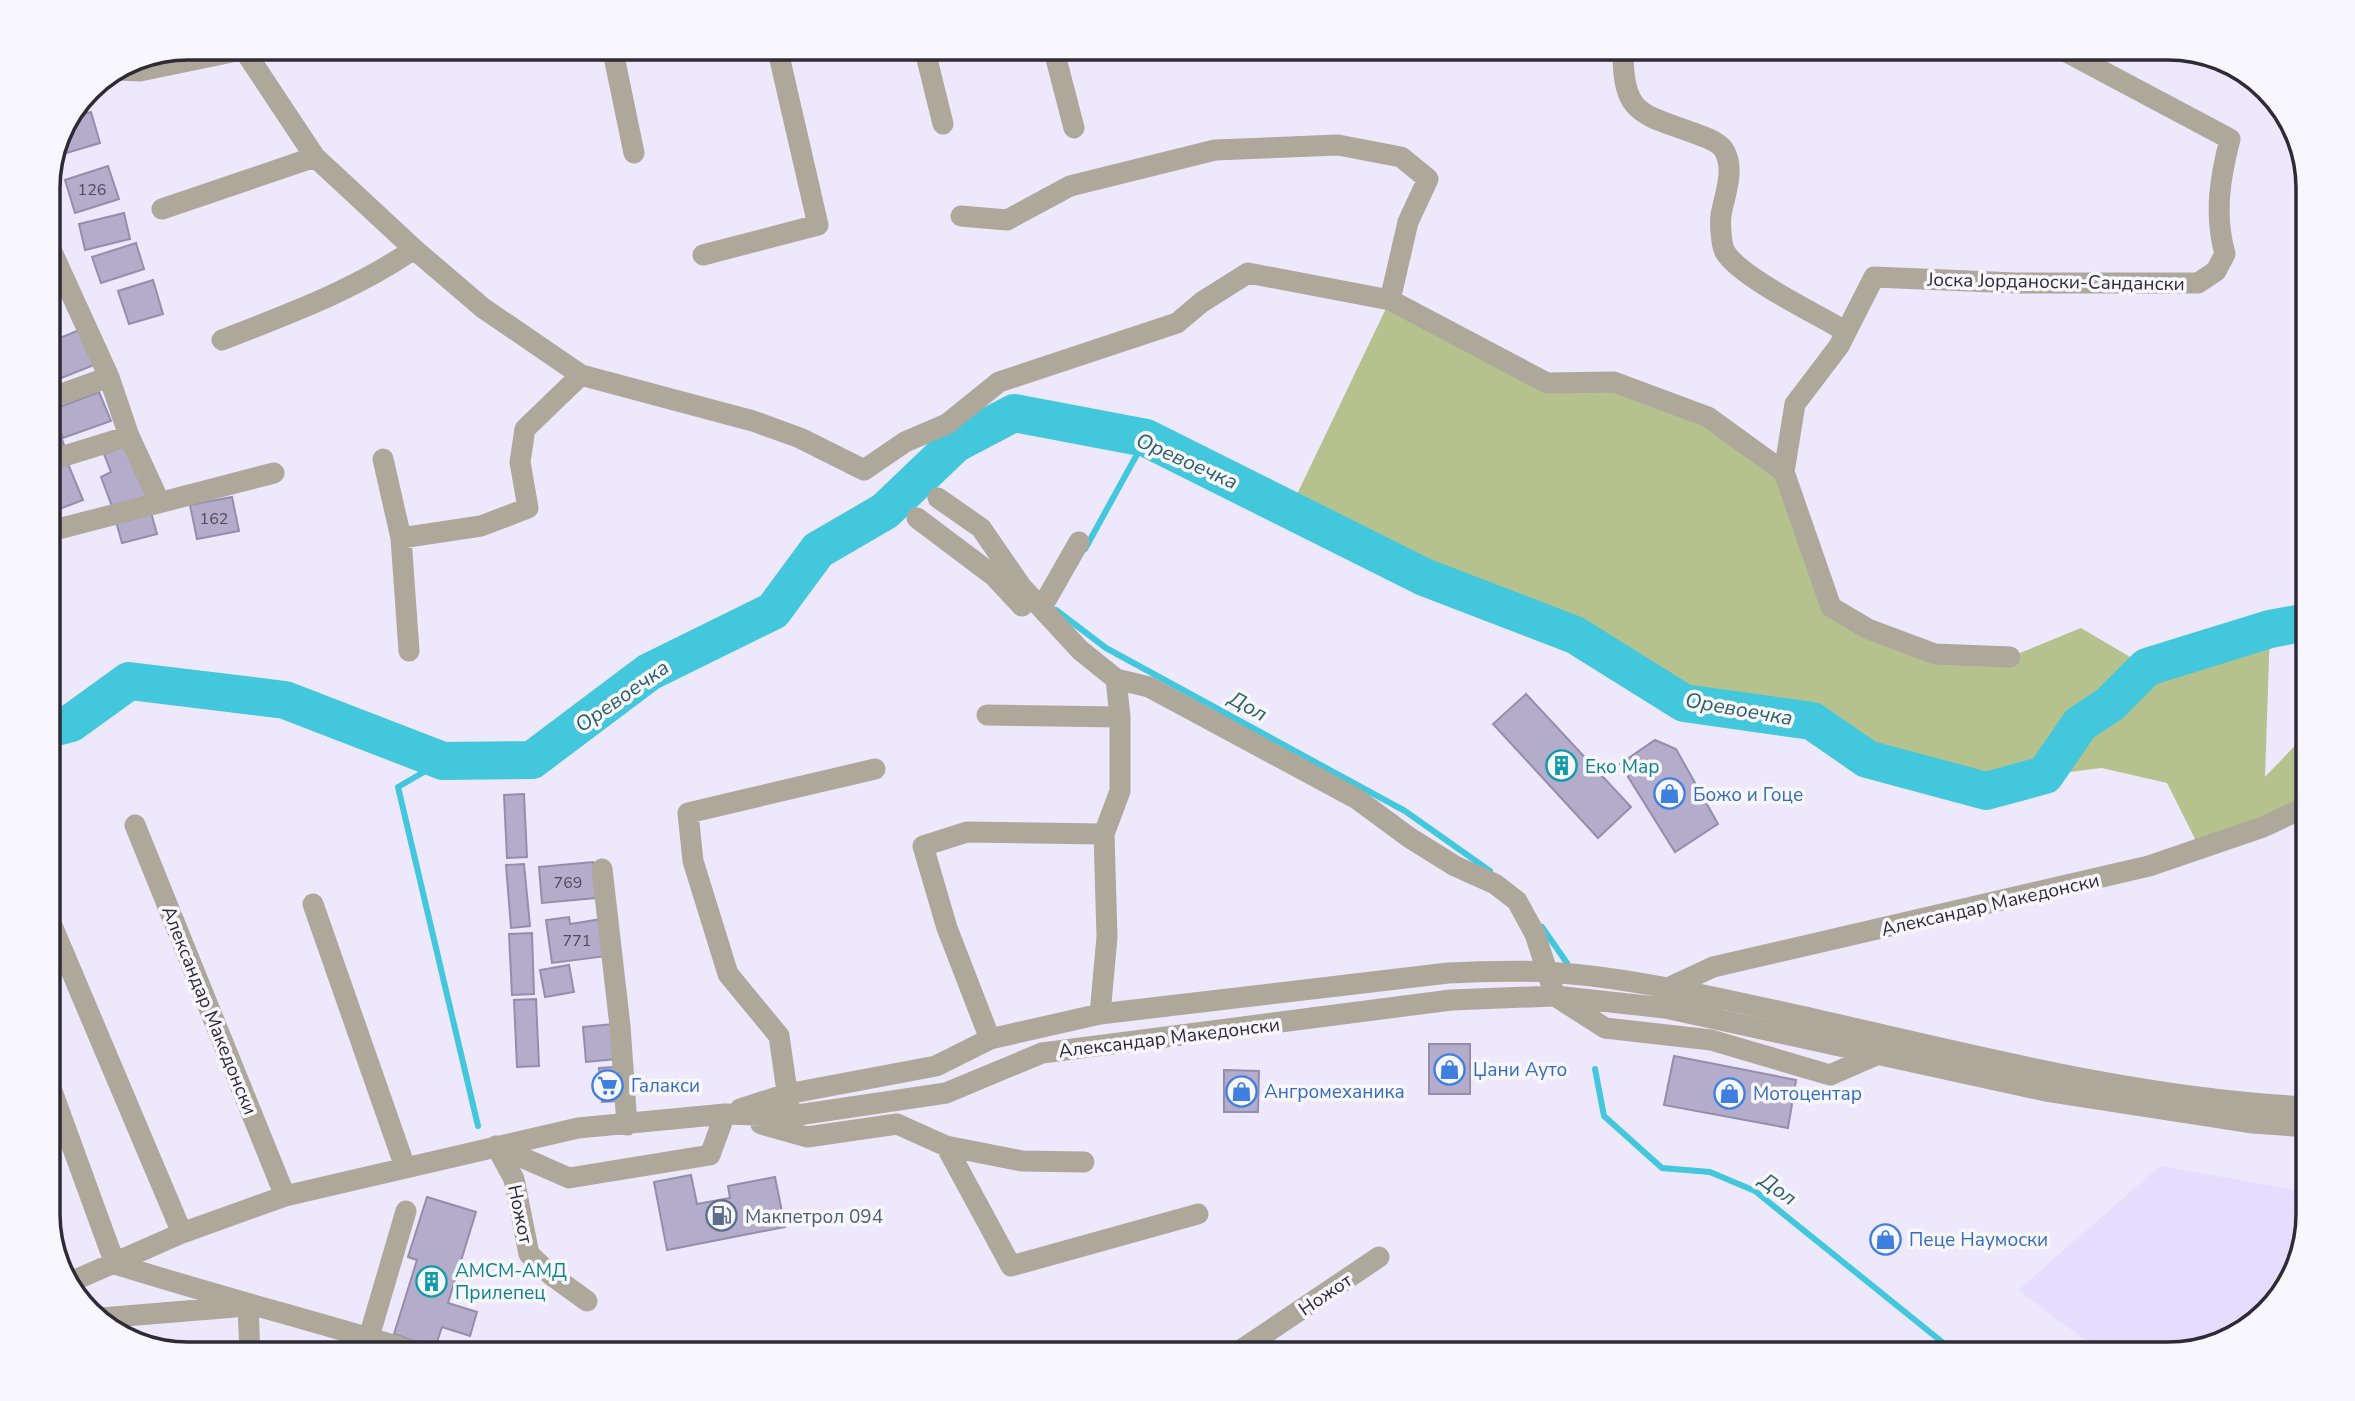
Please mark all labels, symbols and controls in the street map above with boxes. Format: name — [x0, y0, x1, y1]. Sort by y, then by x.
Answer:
house number: 126 — [78, 179, 106, 201]
street label: Јоска Јорданоски-Сандански — [1926, 267, 2185, 297]
water label: Оревоечка — [1132, 426, 1242, 496]
house number: 162 — [200, 508, 228, 530]
water label: Оревоечка — [569, 653, 675, 739]
water label: Дол — [1223, 684, 1272, 728]
water label: Оревоечка — [1683, 686, 1795, 732]
building icon: Еко Мар — [1545, 749, 1579, 783]
place label: Еко Мар — [1585, 754, 1659, 780]
shop icon: Божо и Гоце — [1653, 777, 1687, 811]
place label: Божо и Гоце — [1693, 782, 1803, 808]
street label: Александар Македонски — [1879, 867, 2102, 943]
house number: 769 — [554, 872, 582, 894]
street label: Александар Македонски — [155, 902, 263, 1119]
house number: 771 — [563, 930, 591, 952]
street label: Александар Македонски — [1057, 1011, 1281, 1064]
shop icon: Џани Ауто — [1433, 1052, 1467, 1086]
place label: Џани Ауто — [1473, 1057, 1567, 1083]
supermarket icon: Галакси — [591, 1068, 625, 1102]
place label: Галакси — [631, 1073, 700, 1099]
shop icon: Ангромеханика — [1224, 1074, 1258, 1108]
shop icon: Мотоцентар — [1713, 1076, 1747, 1110]
place label: Ангромеханика — [1264, 1079, 1405, 1105]
place label: Мотоцентар — [1753, 1081, 1862, 1107]
water label: Дол — [1753, 1165, 1802, 1212]
street label: Ножот — [501, 1182, 539, 1246]
fuel station icon: Макпетрол 094 — [705, 1199, 739, 1233]
place label: Макпетрол 094 — [745, 1204, 883, 1230]
shop icon: Пеце Наумоски — [1869, 1222, 1903, 1256]
place label: Пеце Наумоски — [1909, 1227, 2048, 1253]
place label: АМСМ-АМД Прилепец — [455, 1258, 567, 1306]
building icon: АМСМ-АМД Прилепец — [415, 1264, 449, 1298]
street label: Ножот — [1294, 1267, 1358, 1322]

